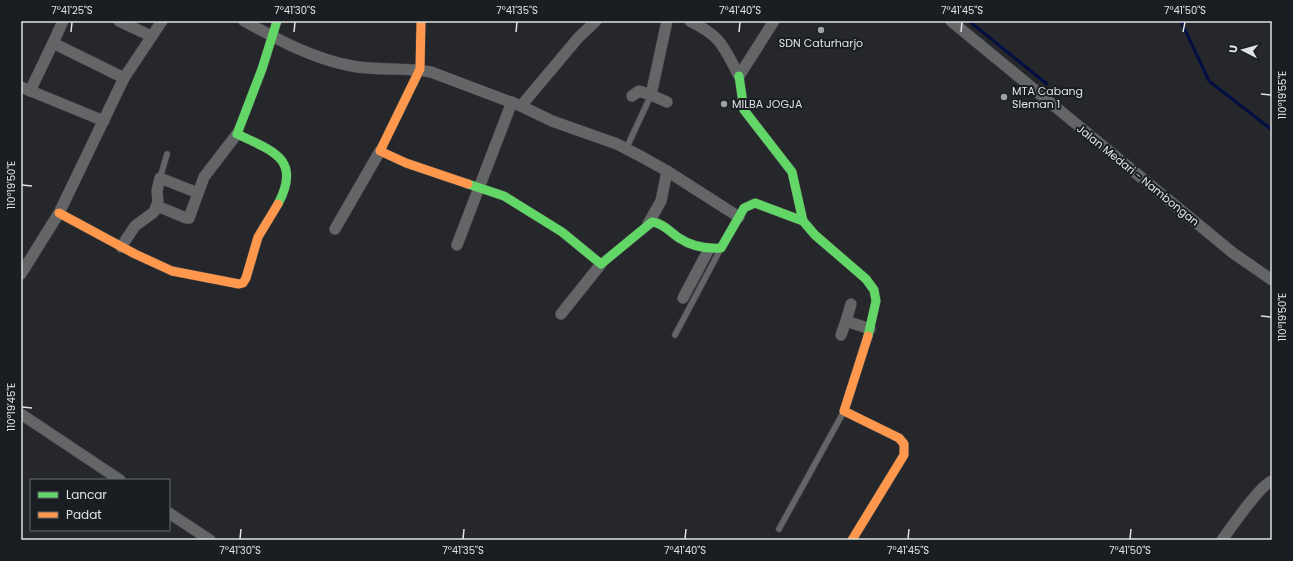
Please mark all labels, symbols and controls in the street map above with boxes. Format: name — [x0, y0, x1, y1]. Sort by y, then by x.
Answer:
text: 7°41'25"S — [51, 3, 93, 18]
text: 7°41'30"S — [274, 3, 316, 18]
text: 7°41'35"S — [496, 3, 538, 18]
text: 7°41'40"S — [719, 3, 761, 18]
text: 7°41'45"S — [941, 3, 983, 18]
text: 7°41'50"S — [1164, 3, 1206, 18]
marker: SDN Caturharjo — [816, 25, 826, 35]
north arrow — [1223, 30, 1263, 70]
place label: SDN Caturharjo — [779, 35, 863, 51]
text: U — [1225, 44, 1241, 54]
text: 110°19'55"E — [1275, 71, 1290, 119]
place label: MTA Cabang Sleman 1 — [1012, 83, 1083, 112]
marker: MTA Cabang Sleman 1 — [999, 92, 1009, 102]
place label: MILBA JOGJA — [732, 96, 803, 112]
marker: MILBA JOGJA — [719, 99, 729, 109]
street label: Jalan Medari - Nambongan — [1073, 121, 1203, 229]
text: 110°19'50"E — [4, 161, 19, 209]
text: 110°19'50"E — [1275, 293, 1290, 341]
text: 110°19'45"E — [4, 383, 19, 431]
legend — [30, 479, 170, 531]
text: Lancar — [66, 486, 107, 503]
text: Padat — [66, 506, 102, 523]
text: 7°41'30"S — [219, 543, 261, 558]
text: 7°41'35"S — [442, 543, 484, 558]
text: 7°41'40"S — [664, 543, 706, 558]
text: 7°41'45"S — [887, 543, 929, 558]
text: 7°41'50"S — [1109, 543, 1151, 558]

